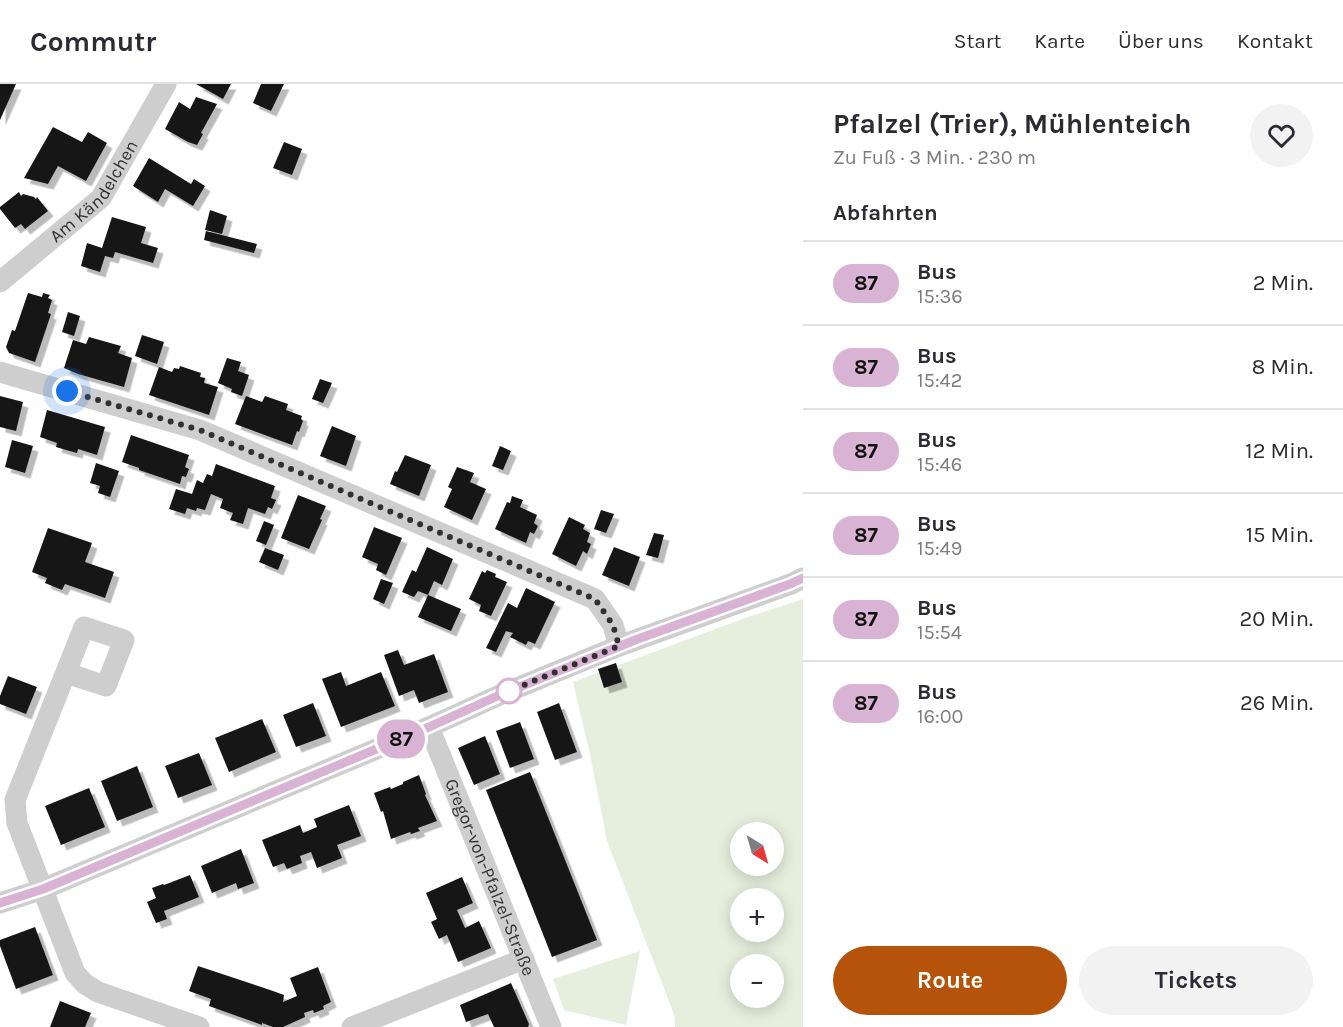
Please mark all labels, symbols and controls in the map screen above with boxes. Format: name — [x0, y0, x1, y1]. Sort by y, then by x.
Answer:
text: Commutr — [30, 25, 156, 58]
text: Start — [954, 29, 1001, 53]
text: Karte — [1034, 29, 1085, 53]
text: Über uns — [1118, 29, 1204, 53]
text: Kontakt — [1237, 29, 1313, 53]
button: heart — [1250, 104, 1313, 167]
text: Pfalzel (Trier), Mühlenteich — [833, 107, 1191, 140]
street label: Am Kändelchen — [45, 136, 143, 247]
text: Zu Fuß · 3 Min. · 230 m — [833, 146, 1036, 169]
text: Abfahrten — [833, 200, 938, 226]
text: Bus — [917, 259, 957, 285]
text: 2 Min. — [1253, 270, 1313, 296]
text: 87 — [854, 271, 878, 295]
text: 15:36 — [917, 285, 963, 308]
text: Bus — [917, 343, 957, 369]
text: 8 Min. — [1252, 354, 1313, 380]
text: 87 — [854, 355, 878, 379]
text: 15:42 — [917, 369, 962, 392]
your location — [52, 376, 82, 406]
text: Bus — [917, 427, 957, 453]
text: 12 Min. — [1245, 438, 1313, 464]
text: 87 — [854, 439, 878, 463]
text: 15:46 — [917, 453, 962, 476]
text: Bus — [917, 511, 957, 537]
text: 15 Min. — [1246, 522, 1313, 548]
text: 87 — [854, 523, 878, 547]
text: 15:49 — [917, 537, 962, 560]
text: Bus — [917, 595, 957, 621]
text: 20 Min. — [1240, 606, 1313, 632]
text: 87 — [854, 607, 878, 631]
text: 15:54 — [917, 621, 962, 644]
unlabelled marker — [496, 678, 522, 704]
text: Bus — [917, 679, 957, 705]
text: 26 Min. — [1240, 690, 1313, 716]
text: 87 — [854, 691, 878, 715]
text: 16:00 — [917, 705, 963, 728]
line badge: 87 — [374, 720, 428, 758]
text: 87 — [389, 727, 413, 751]
street label: Gregor-von-Pfalzel-Straße — [440, 775, 540, 979]
north arrow — [730, 822, 784, 876]
map controls — [730, 822, 784, 1008]
button: + — [730, 888, 784, 942]
button: Route — [833, 946, 1067, 1015]
button: Tickets — [1079, 946, 1313, 1015]
button: − — [730, 954, 784, 1008]

